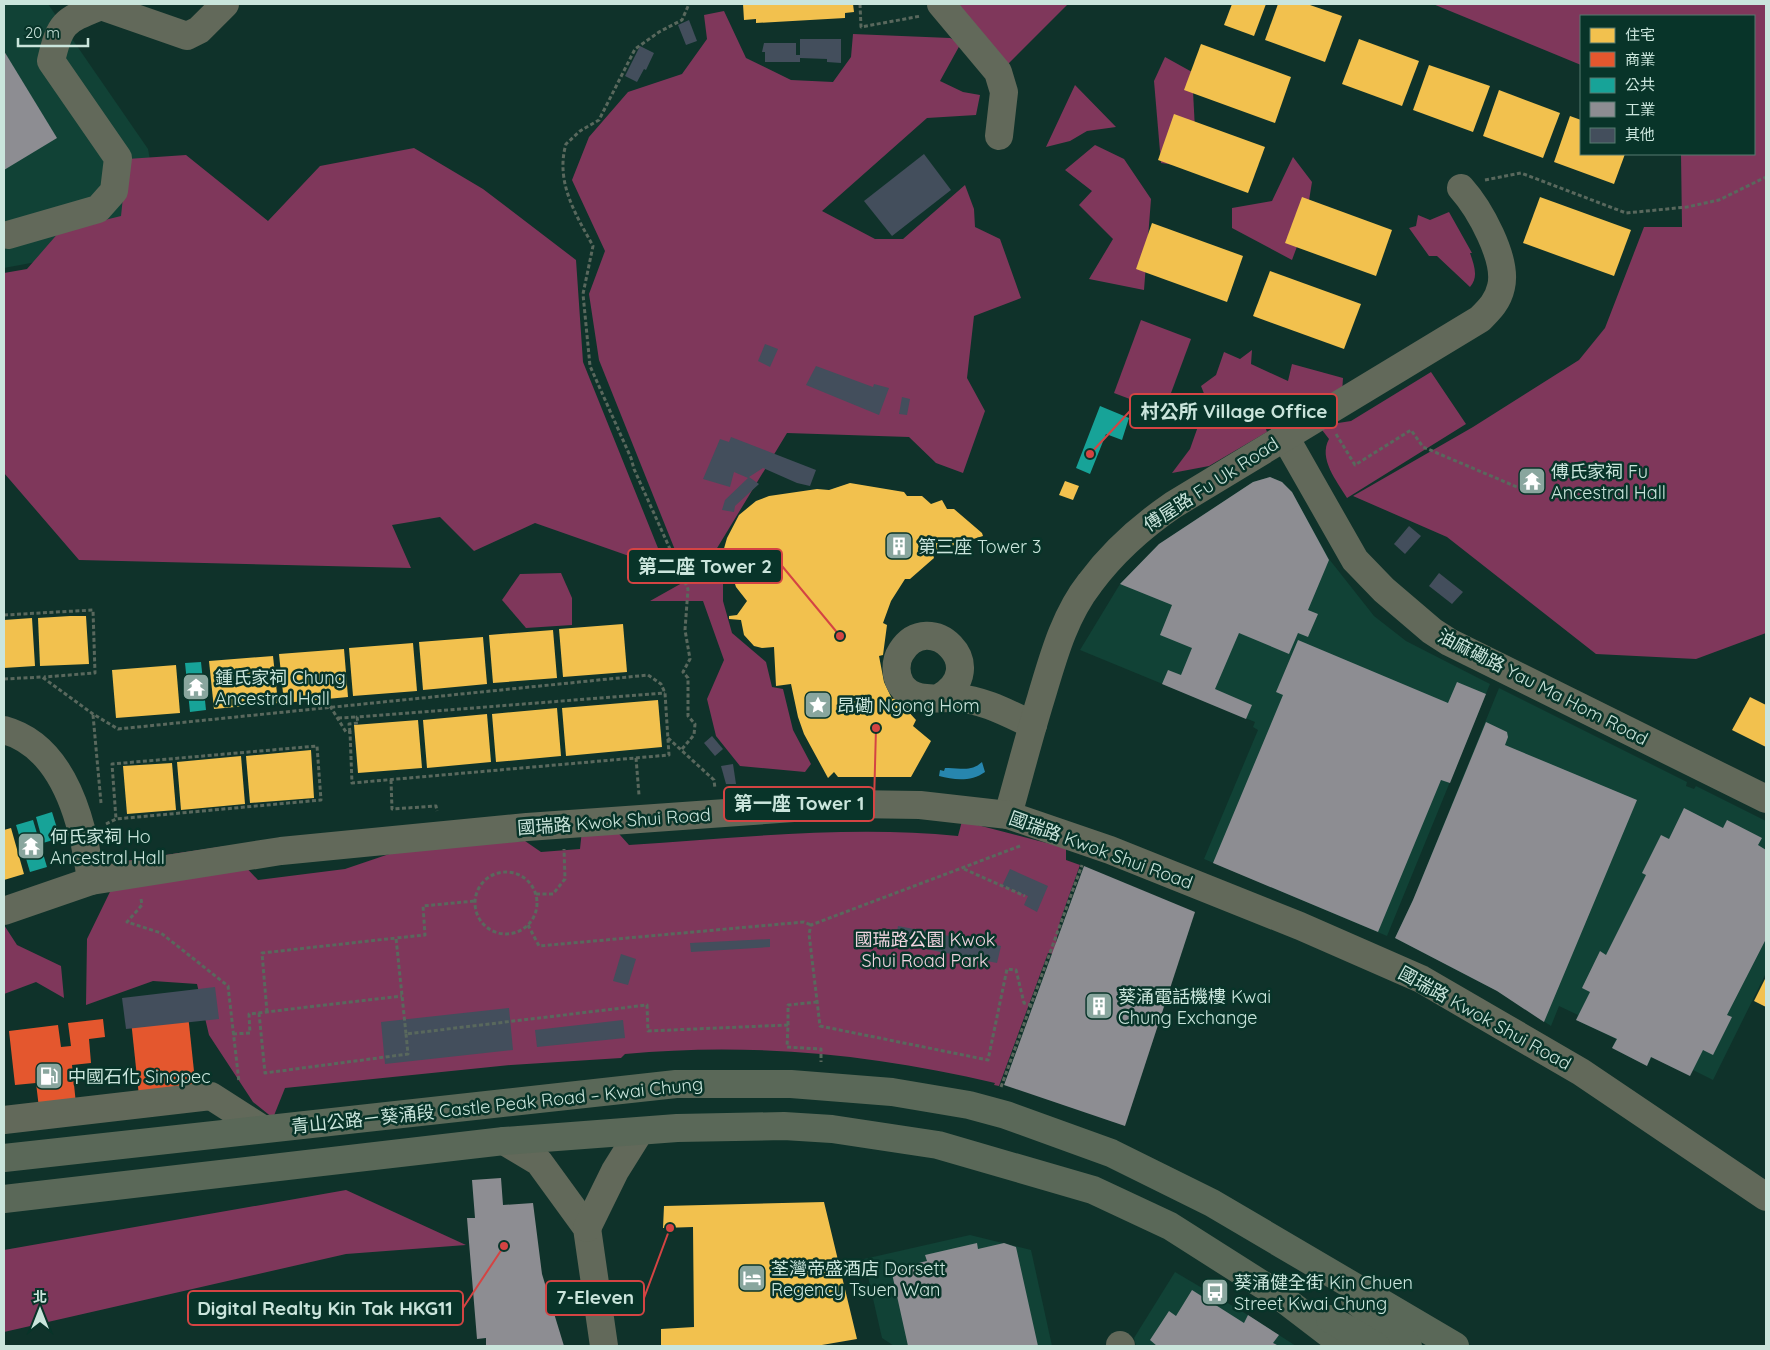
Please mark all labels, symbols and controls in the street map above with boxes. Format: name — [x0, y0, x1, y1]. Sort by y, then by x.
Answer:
scale bar — [18, 15, 88, 47]
legend — [1580, 15, 1755, 155]
text: 20 m — [25, 23, 60, 42]
text: 住宅 — [1625, 25, 1655, 44]
text: 商業 — [1625, 50, 1655, 69]
text: 公共 — [1625, 75, 1655, 94]
text: 工業 — [1625, 100, 1655, 119]
text: 其他 — [1625, 125, 1655, 144]
callout: 村公所 Village Office — [1130, 394, 1337, 428]
text: 村公所 Village Office — [1141, 399, 1327, 423]
street label: 傅屋路 Fu Uk Road — [1139, 432, 1283, 536]
place label: 傅氏家祠 Fu Ancestral Hall — [1551, 460, 1666, 504]
temple icon: 傅氏家祠 Fu Ancestral Hall — [1517, 466, 1547, 496]
building icon: 第三座 Tower 3 — [884, 531, 914, 561]
place label: 第三座 Tower 3 — [918, 535, 1041, 558]
callout: 第二座 Tower 2 — [628, 549, 782, 583]
text: 第二座 Tower 2 — [638, 554, 772, 578]
street label: 油麻磡路 Yau Ma Hom Road — [1434, 624, 1652, 750]
place label: 鍾氏家祠 Chung Ancestral Hall — [215, 666, 346, 710]
temple icon: 鍾氏家祠 Chung Ancestral Hall — [181, 672, 211, 702]
place icon: 昂磡 Ngong Hom — [803, 690, 833, 720]
place label: 昂磡 Ngong Hom — [837, 694, 980, 717]
callout: 第一座 Tower 1 — [724, 787, 874, 821]
text: 第一座 Tower 1 — [734, 791, 864, 815]
street label: 國瑞路 Kwok Shui Road — [517, 803, 711, 839]
street label: 國瑞路 Kwok Shui Road — [1006, 806, 1196, 894]
place label: 何氏家祠 Ho Ancestral Hall — [50, 825, 165, 869]
temple icon: 何氏家祠 Ho Ancestral Hall — [16, 831, 46, 861]
park label: 國瑞路公園 Kwok Shui Road Park — [855, 928, 995, 972]
street label: 國瑞路 Kwok Shui Road — [1395, 961, 1575, 1075]
place label: 葵涌電話機樓 Kwai Chung Exchange — [1118, 985, 1271, 1029]
building icon: 葵涌電話機樓 Kwai Chung Exchange — [1084, 991, 1114, 1021]
fuel station icon: 中國石化 Sinopec — [34, 1061, 64, 1091]
place label: 中國石化 Sinopec — [68, 1065, 211, 1088]
street label: 青山公路－葵涌段 Castle Peak Road – Kwai Chung — [290, 1072, 704, 1138]
place label: 荃灣帝盛酒店 Dorsett Regency Tsuen Wan — [771, 1257, 946, 1301]
hotel icon: 荃灣帝盛酒店 Dorsett Regency Tsuen Wan — [737, 1263, 767, 1293]
place label: 葵涌健全街 Kin Chuen Street Kwai Chung — [1234, 1271, 1413, 1315]
bus stop icon: 葵涌健全街 Kin Chuen Street Kwai Chung — [1200, 1277, 1230, 1307]
callout: 7-Eleven — [546, 1281, 644, 1315]
north arrow — [15, 1285, 65, 1335]
text: 7-Eleven — [556, 1285, 634, 1309]
text: 北 — [33, 1288, 47, 1306]
callout: Digital Realty Kin Tak HKG11 — [188, 1291, 463, 1325]
text: Digital Realty Kin Tak HKG11 — [197, 1296, 453, 1320]

